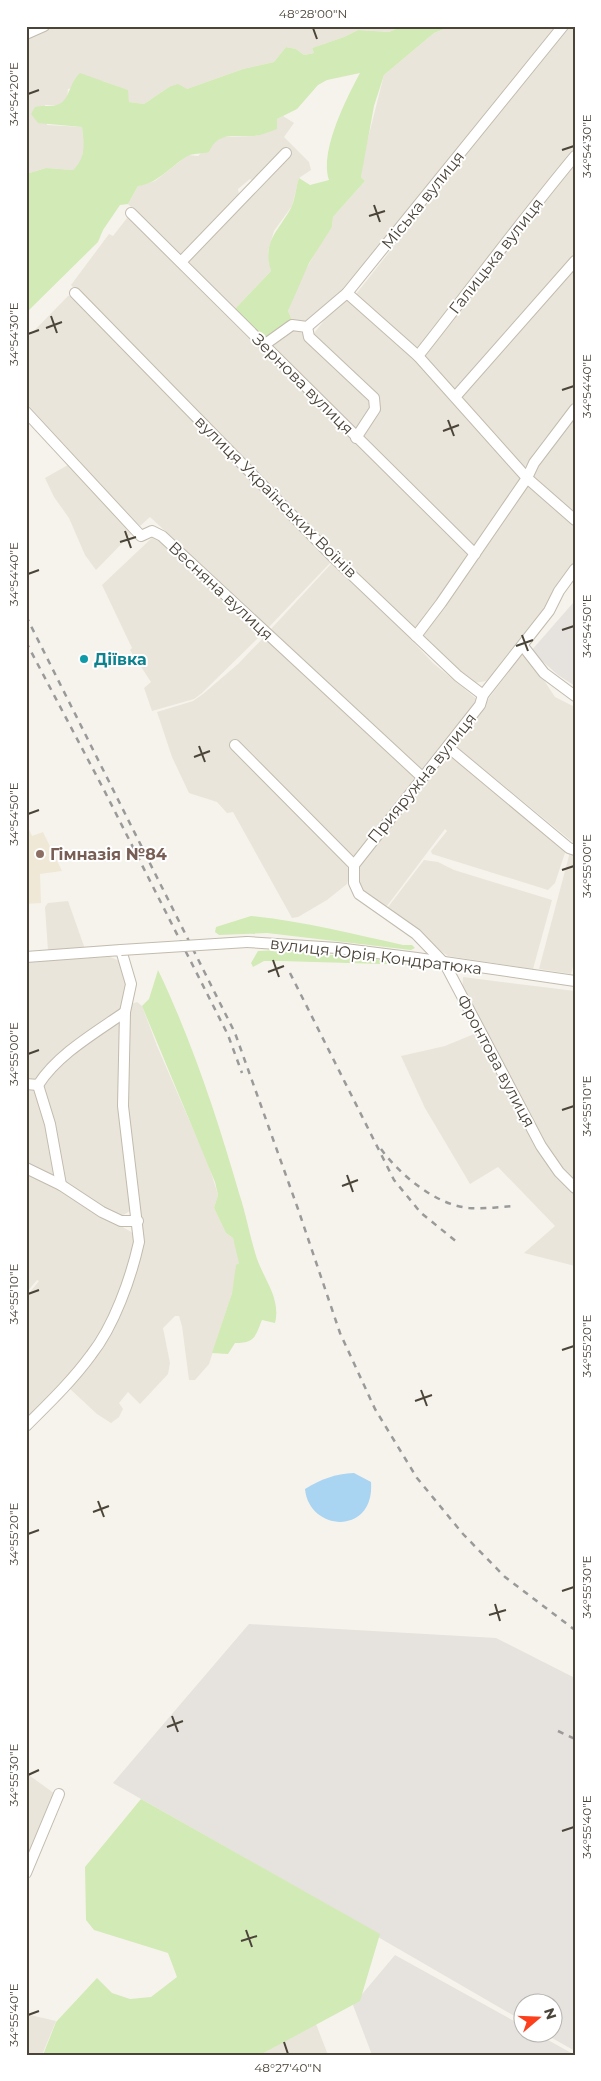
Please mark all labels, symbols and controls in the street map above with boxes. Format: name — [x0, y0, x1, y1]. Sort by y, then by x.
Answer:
text: 48°28'00"N — [279, 6, 347, 21]
text: 34°54'20"E — [6, 62, 21, 126]
text: 34°54'30"E — [579, 114, 594, 178]
street label: Міська вулиця — [378, 147, 468, 253]
street label: Галицька вулиця — [445, 194, 547, 318]
text: 34°54'30"E — [6, 302, 21, 366]
street label: Зернова вулиця — [249, 330, 357, 438]
text: 34°54'40"E — [579, 354, 594, 418]
street label: вулиця Українських Воїнів — [191, 412, 361, 582]
street label: Весняна вулиця — [165, 538, 277, 644]
text: 34°54'40"E — [6, 542, 21, 606]
text: 34°54'50"E — [579, 594, 594, 658]
place label: Діївка — [94, 650, 147, 669]
marker: Діївка — [78, 653, 90, 665]
street label: Прияружна вулиця — [364, 709, 480, 847]
text: 34°54'50"E — [6, 782, 21, 846]
text: 34°55'00"E — [579, 834, 594, 898]
place label: Гімназія №84 — [50, 845, 167, 864]
marker: Гімназія №84 — [34, 848, 46, 860]
street label: вулиця Юрія Кондратюка — [269, 934, 483, 978]
street label: Фронтова вулиця — [453, 992, 539, 1130]
text: 34°55'00"E — [6, 1022, 21, 1086]
text: 34°55'10"E — [579, 1076, 594, 1136]
text: 34°55'10"E — [6, 1264, 21, 1324]
text: 34°55'20"E — [579, 1314, 594, 1378]
text: 34°55'20"E — [6, 1502, 21, 1566]
text: 34°55'30"E — [579, 1556, 594, 1618]
text: 34°55'30"E — [6, 1744, 21, 1806]
text: 34°55'40"E — [579, 1795, 594, 1859]
text: 34°55'40"E — [6, 1983, 21, 2047]
north arrow — [514, 1994, 564, 2044]
text: N — [540, 2005, 561, 2022]
text: 48°27'40"N — [254, 2060, 322, 2075]

